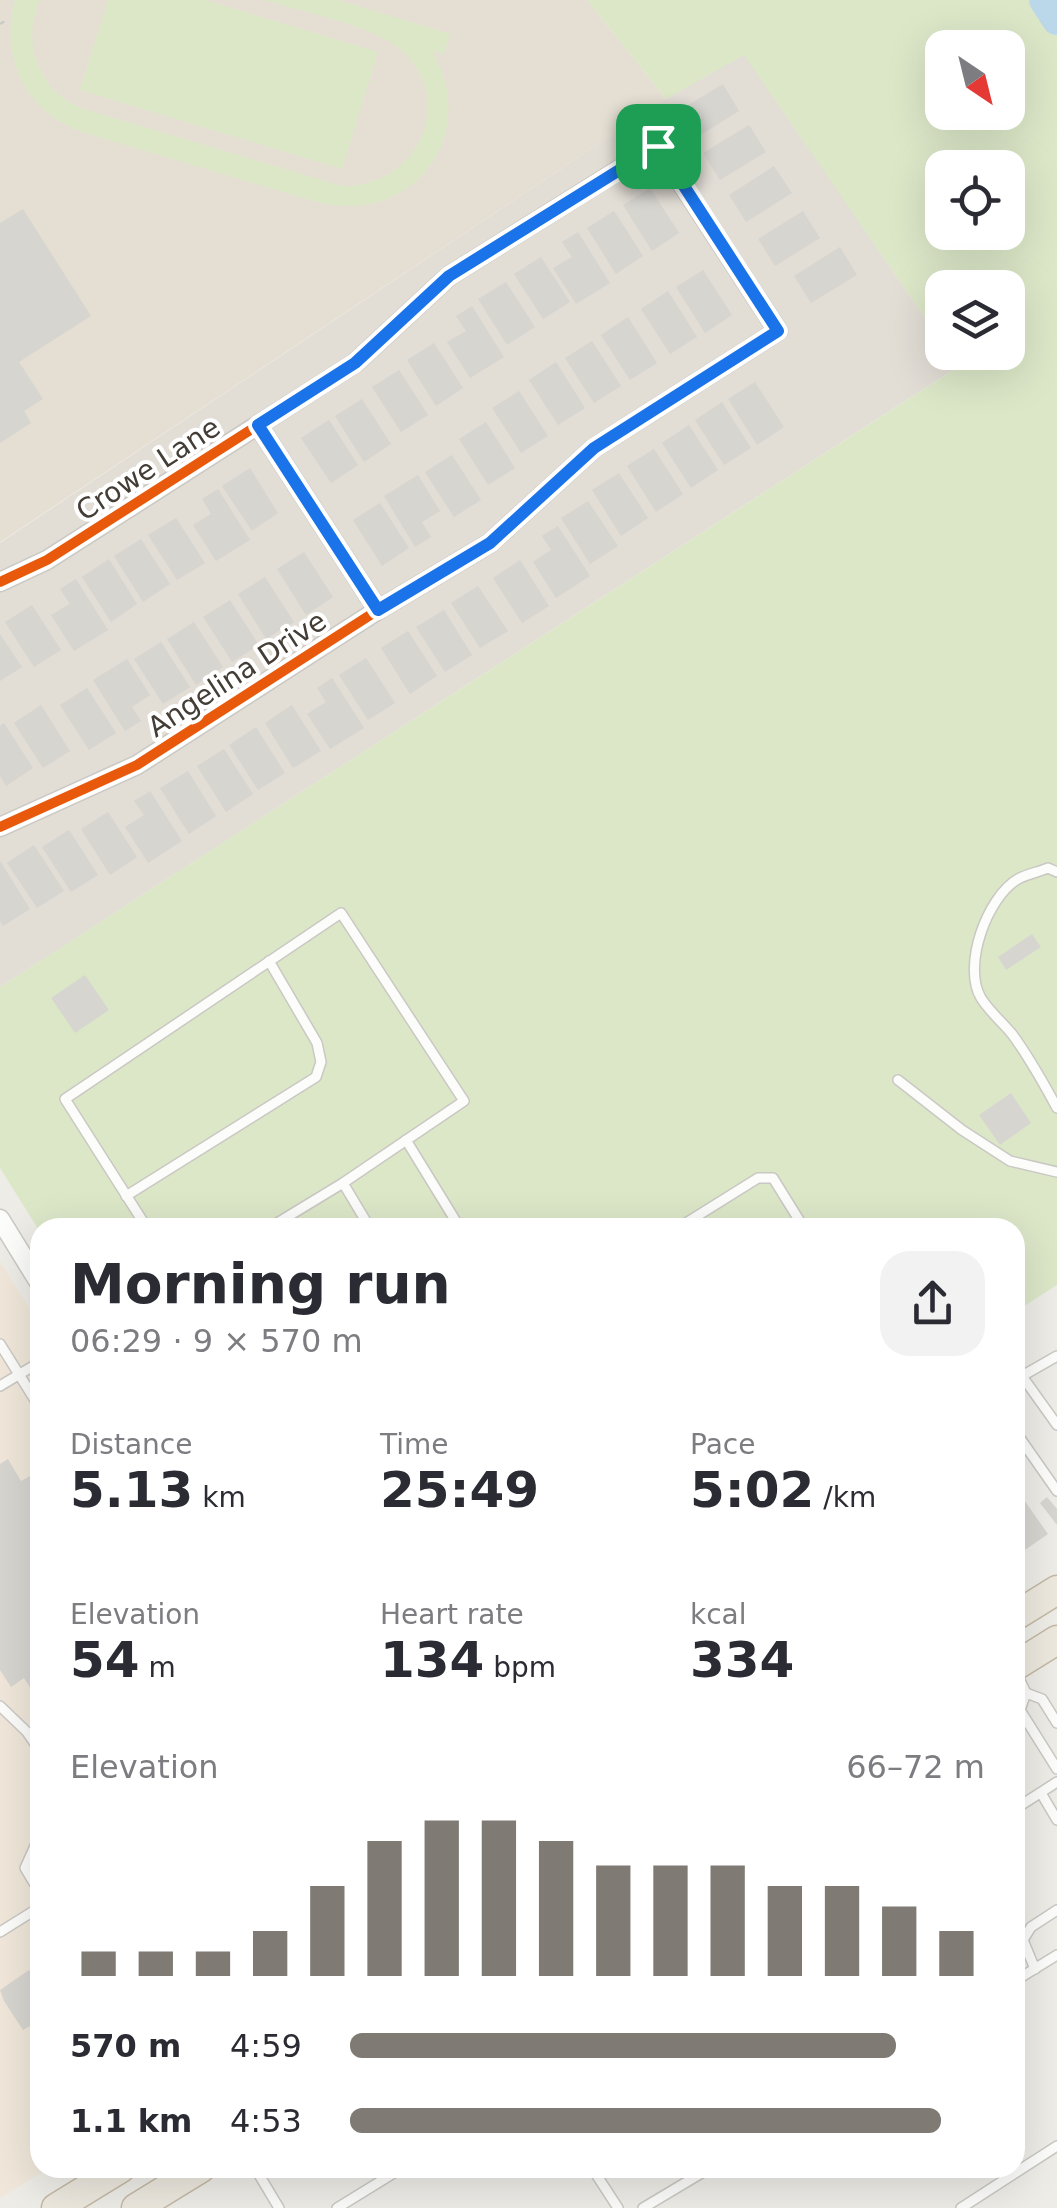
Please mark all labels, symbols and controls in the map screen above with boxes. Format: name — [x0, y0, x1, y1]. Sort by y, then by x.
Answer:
north arrow — [925, 30, 1025, 130]
map controls — [925, 30, 1025, 370]
pin — [616, 104, 701, 189]
icon: arrive — [631, 119, 686, 174]
button: locate — [925, 150, 1025, 250]
button: layers — [925, 270, 1025, 370]
street label: Crowe Lane — [70, 410, 226, 528]
street label: Angelina Drive — [142, 604, 332, 744]
button: share — [880, 1251, 985, 1356]
text: Morning run — [70, 1252, 451, 1316]
text: 06:29 · 9 × 570 m — [70, 1322, 363, 1360]
text: Distance — [70, 1428, 192, 1461]
text: Time — [380, 1428, 449, 1461]
text: Pace — [690, 1428, 755, 1461]
text: 5.13 — [70, 1461, 193, 1519]
text: 25:49 — [380, 1461, 539, 1519]
text: 5:02 — [690, 1461, 814, 1519]
text: km — [193, 1481, 246, 1514]
text: /km — [814, 1481, 876, 1514]
text: Elevation — [70, 1598, 200, 1631]
text: Heart rate — [380, 1598, 524, 1631]
text: kcal — [690, 1598, 747, 1631]
text: 54 — [70, 1631, 140, 1689]
text: 134 — [380, 1631, 484, 1689]
text: 334 — [690, 1631, 794, 1689]
text: m — [140, 1651, 176, 1684]
text: bpm — [484, 1651, 556, 1684]
text: Elevation — [70, 1748, 219, 1786]
text: 66–72 m — [846, 1748, 985, 1786]
text: 570 m — [70, 2027, 181, 2065]
text: 4:59 — [230, 2027, 302, 2065]
text: 1.1 km — [70, 2102, 192, 2140]
text: 4:53 — [230, 2102, 302, 2140]

